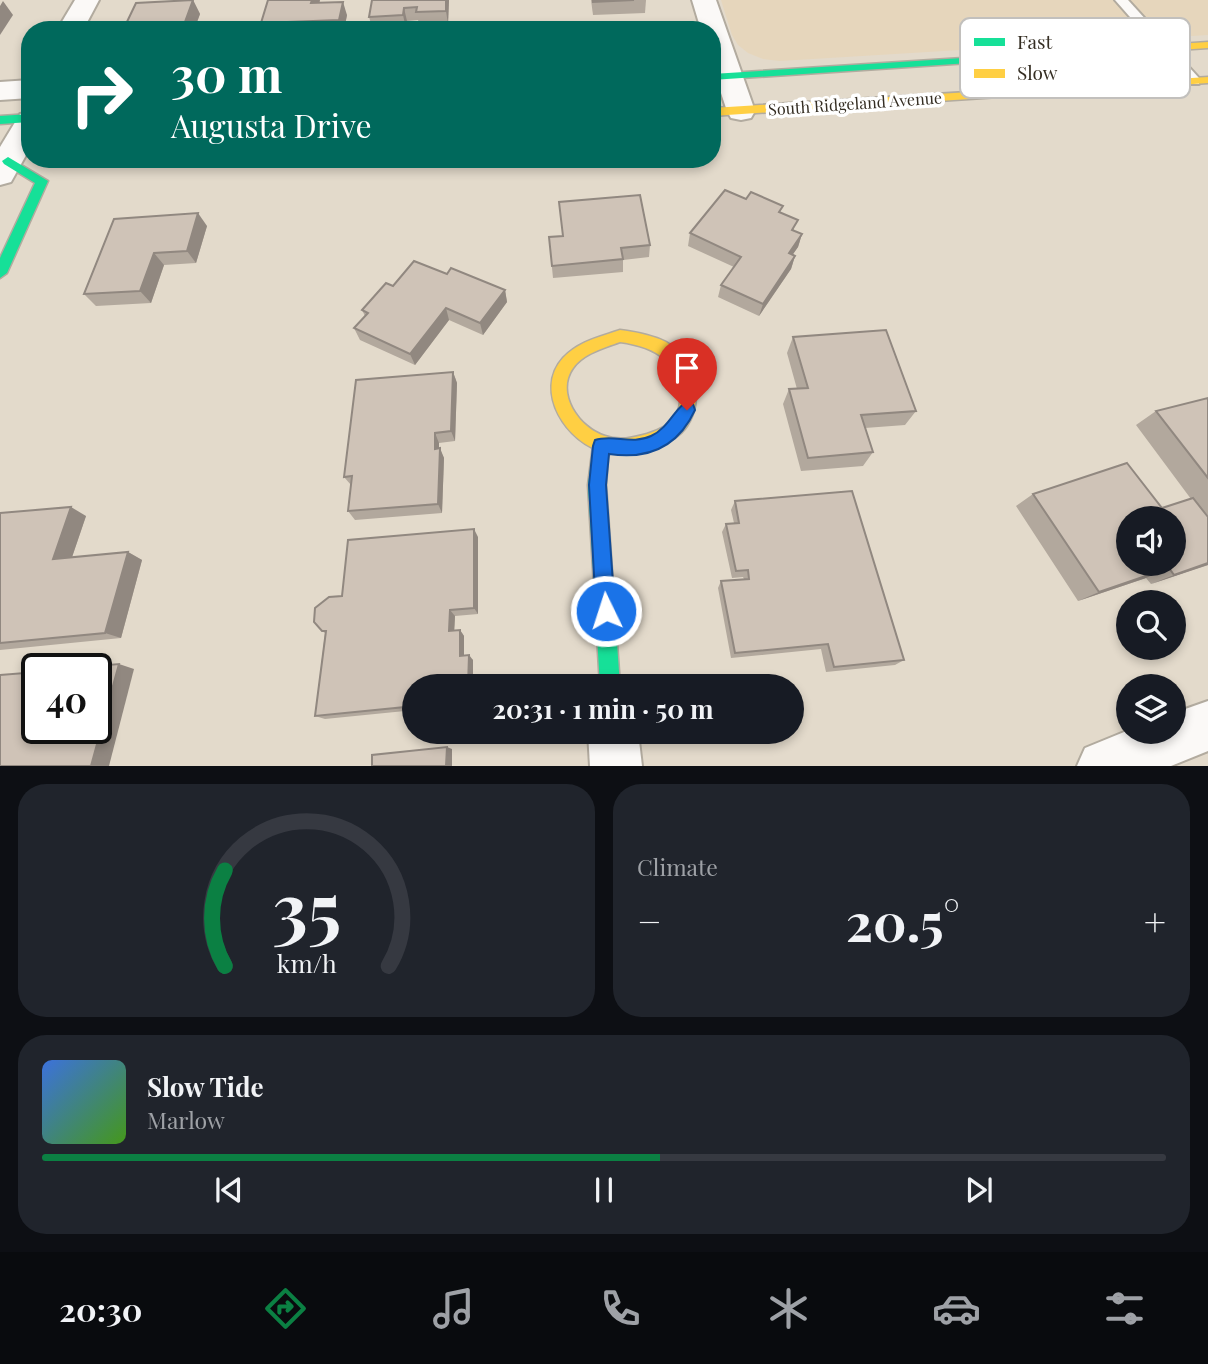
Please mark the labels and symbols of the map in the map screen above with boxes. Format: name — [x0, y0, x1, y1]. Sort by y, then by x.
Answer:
legend — [960, 18, 1190, 98]
text: Fast — [1017, 28, 1053, 54]
text: Slow — [1017, 59, 1058, 85]
street label: South Ridgeland Avenue — [767, 86, 943, 120]
pin — [657, 338, 717, 410]
position arrow — [569, 574, 643, 648]
speed limit sign: 40 — [21, 653, 112, 744]

